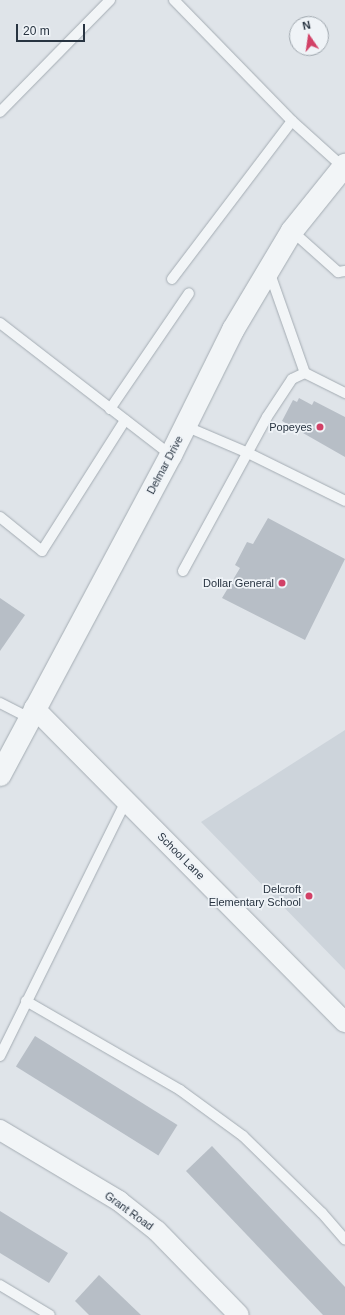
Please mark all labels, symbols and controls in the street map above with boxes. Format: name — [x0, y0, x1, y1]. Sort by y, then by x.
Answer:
scale bar — [18, 16, 87, 42]
north arrow — [289, 16, 329, 56]
text: N — [301, 19, 312, 32]
text: 20 m — [23, 24, 50, 38]
place label: Popeyes — [269, 420, 312, 434]
marker: Popeyes — [315, 422, 325, 432]
street label: Delmar Drive — [144, 434, 186, 496]
place label: Dollar General — [203, 576, 274, 590]
marker: Dollar General — [277, 578, 287, 588]
street label: School Lane — [155, 830, 207, 882]
place label: Delcroft Elementary School — [209, 883, 301, 909]
marker: Delcroft Elementary School — [304, 891, 314, 901]
street label: Grant Road — [102, 1189, 156, 1233]

